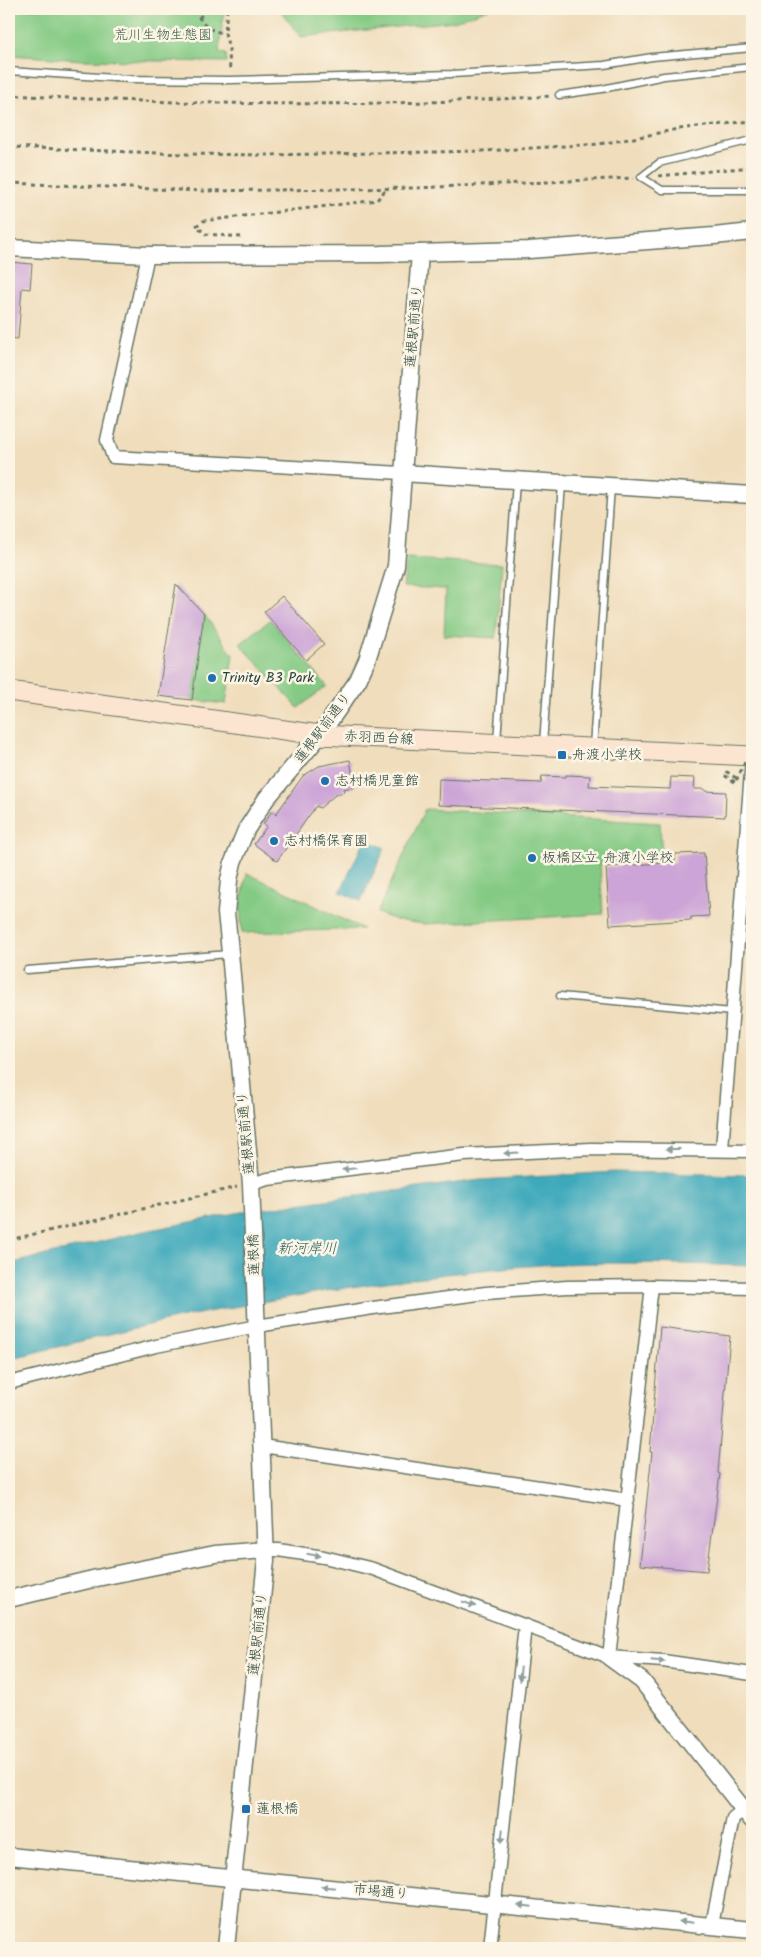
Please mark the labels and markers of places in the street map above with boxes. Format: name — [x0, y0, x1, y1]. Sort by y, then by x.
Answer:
place label: Trinity B3 Park — [222, 667, 314, 689]
marker: Trinity B3 Park — [206, 672, 218, 684]
place label: 舟渡小学校 — [572, 744, 642, 766]
marker: 舟渡小学校 — [556, 749, 568, 761]
place label: 志村橋児童館 — [335, 770, 419, 792]
marker: 志村橋児童館 — [319, 775, 331, 787]
place label: 志村橋保育園 — [284, 830, 368, 852]
marker: 志村橋保育園 — [268, 835, 280, 847]
place label: 板橋区立 舟渡小学校 — [542, 847, 674, 869]
marker: 板橋区立 舟渡小学校 — [526, 852, 538, 864]
place label: 蓮根橋 — [256, 1798, 298, 1820]
marker: 蓮根橋 — [240, 1803, 252, 1815]

